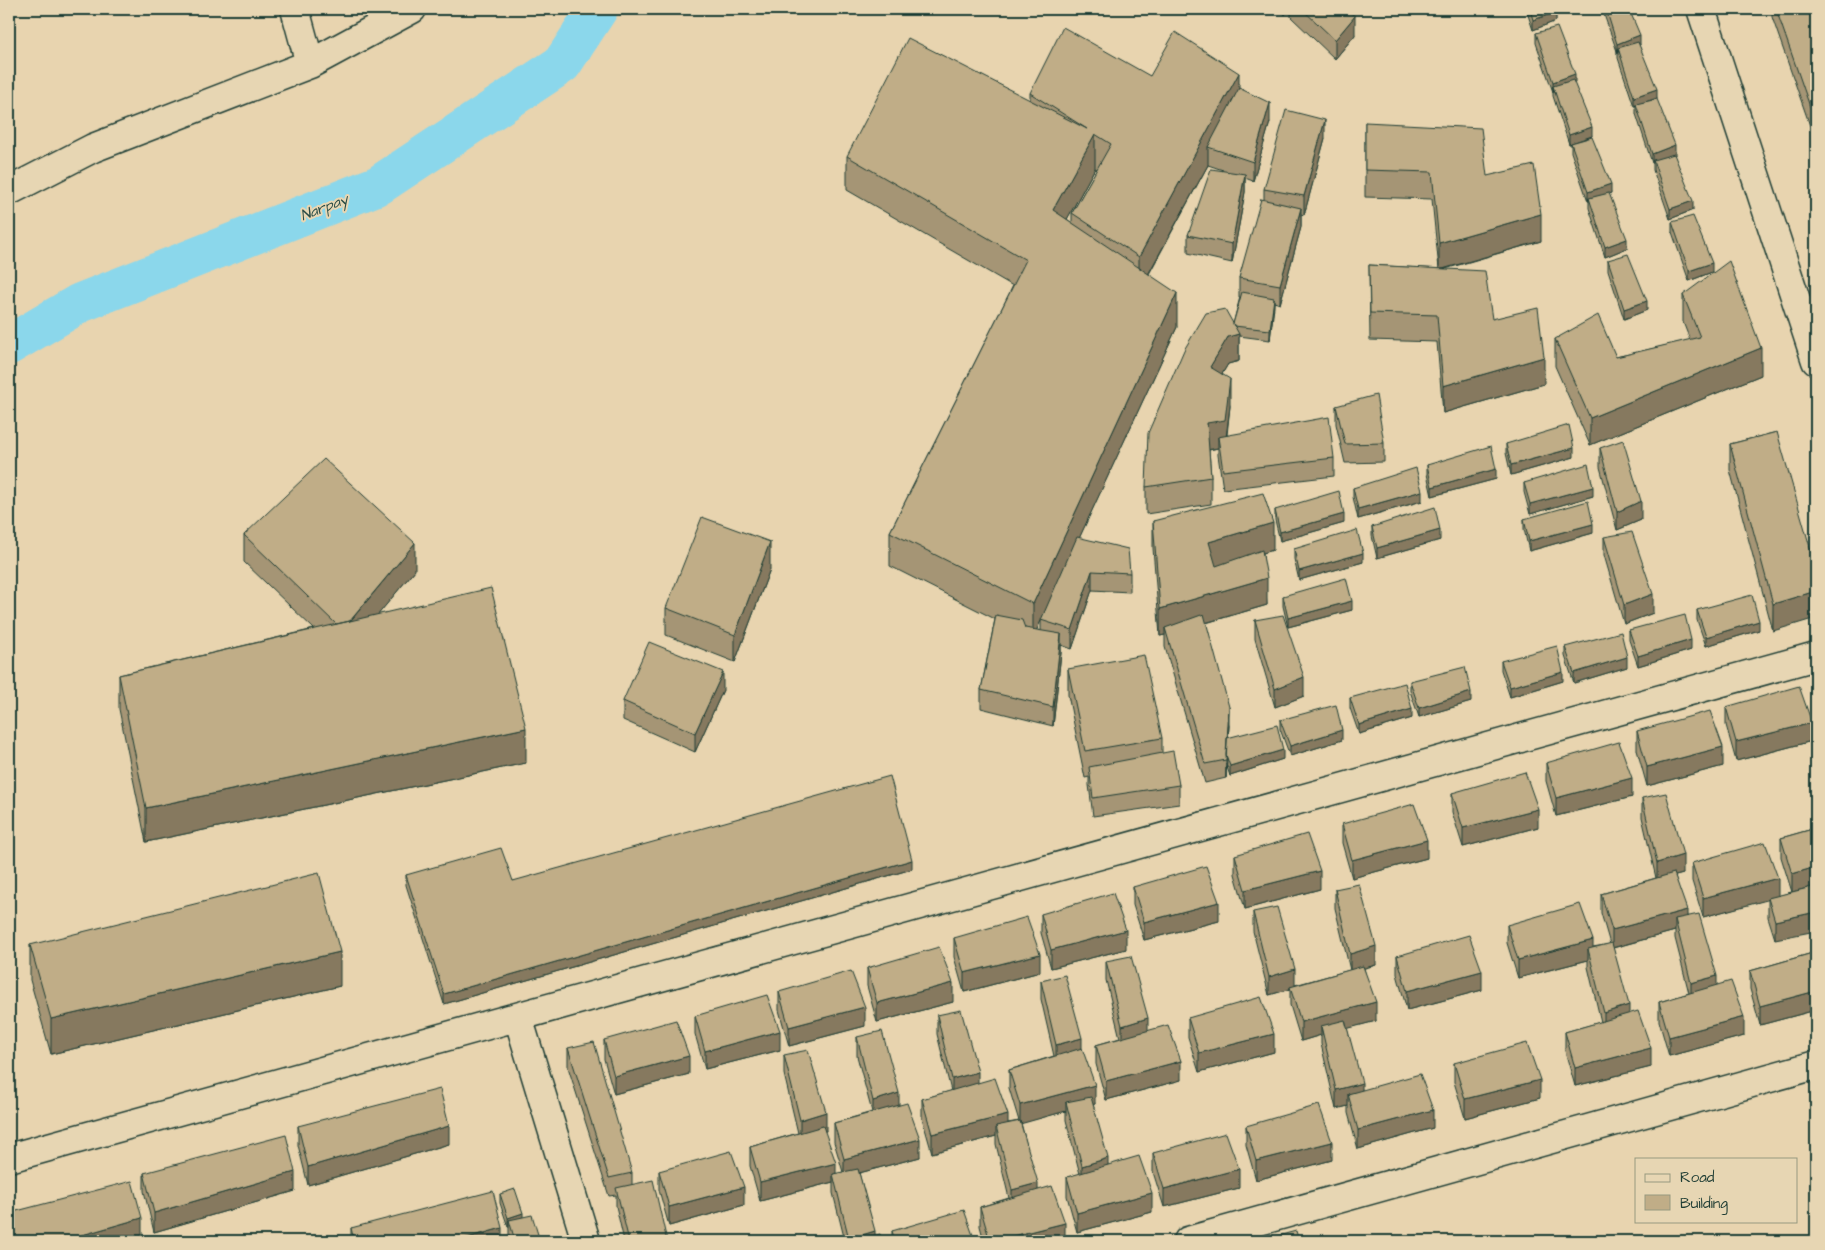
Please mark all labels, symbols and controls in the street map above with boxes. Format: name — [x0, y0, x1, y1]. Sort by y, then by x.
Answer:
water label: Narpay — [297, 188, 353, 227]
legend — [1635, 1158, 1798, 1222]
text: Road — [1680, 1167, 1715, 1188]
text: Building — [1680, 1193, 1728, 1215]

